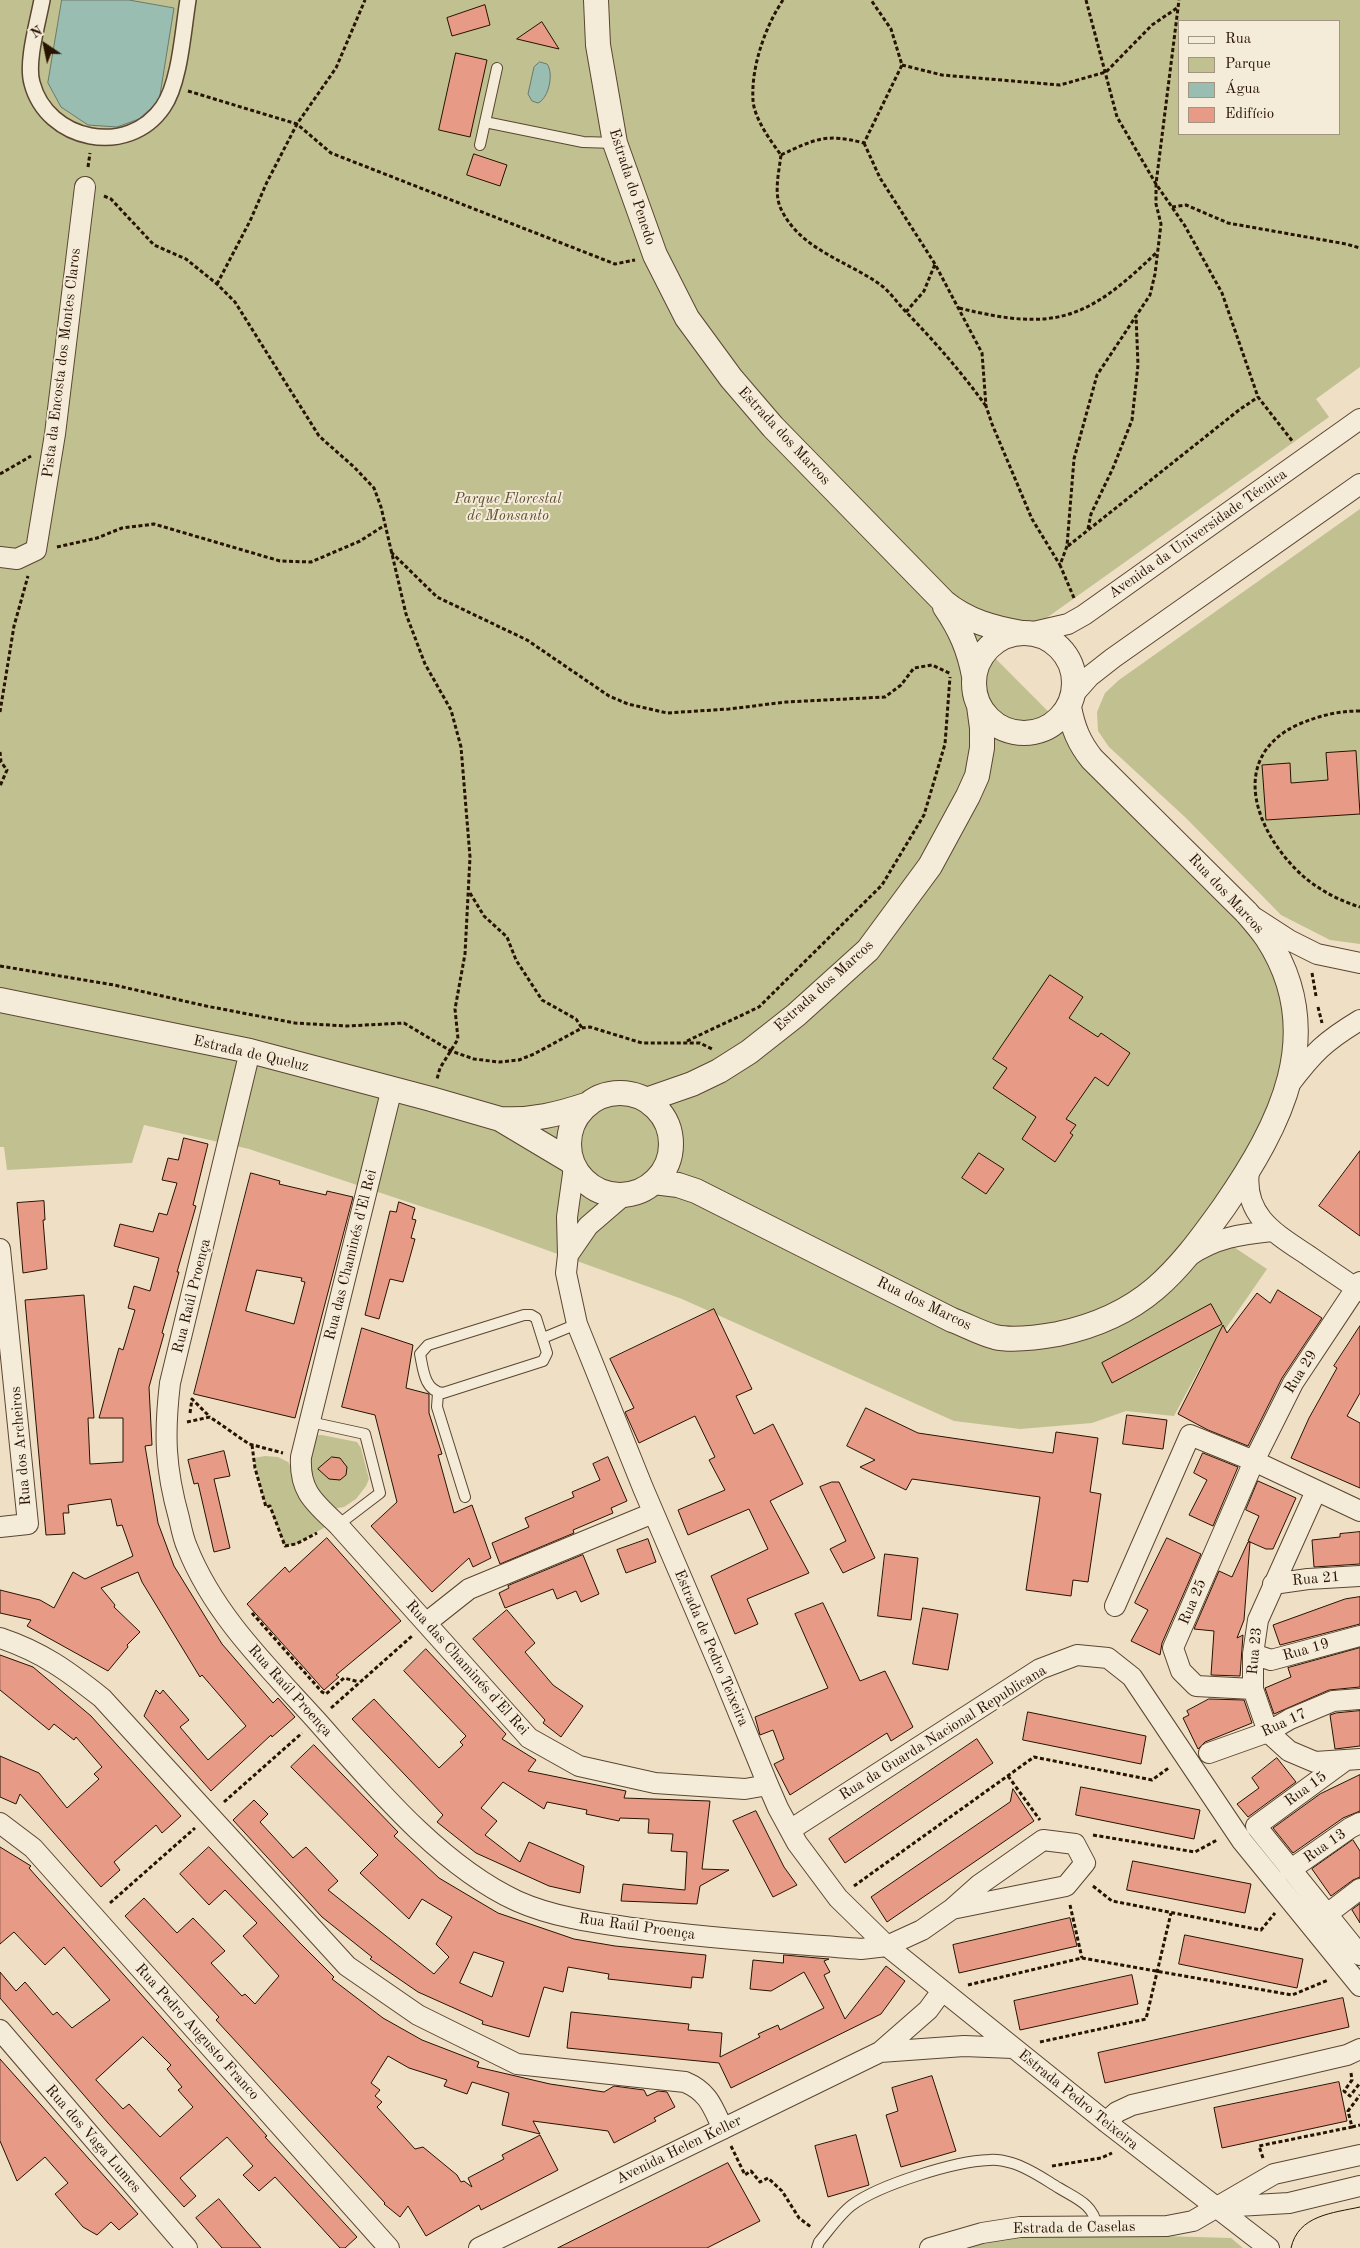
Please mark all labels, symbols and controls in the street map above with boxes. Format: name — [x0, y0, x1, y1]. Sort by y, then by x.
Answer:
north arrow — [20, 20, 70, 70]
legend — [1178, 20, 1340, 135]
text: N — [28, 24, 45, 41]
text: Rua — [1225, 32, 1251, 47]
text: Parque — [1225, 57, 1271, 72]
text: Água — [1225, 82, 1260, 97]
text: Edifício — [1225, 107, 1274, 122]
street label: Estrada do Penedo — [605, 127, 659, 247]
street label: Pista da Encosta dos Montes Claros — [39, 247, 85, 479]
street label: Estrada dos Marcos — [734, 383, 834, 489]
street label: Avenida da Universidade Técnica — [1105, 465, 1291, 603]
park label: Parque Florestal de Monsanto — [454, 490, 562, 525]
street label: Rua dos Marcos — [1184, 850, 1268, 938]
street label: Estrada dos Marcos — [771, 937, 877, 1035]
street label: Estrada de Queluz — [191, 1032, 311, 1076]
street label: Rua das Chaminés d'El Rei — [321, 1168, 381, 1342]
street label: Rua Raúl Proença — [169, 1237, 215, 1355]
street label: Rua dos Marcos — [874, 1273, 974, 1335]
street label: Rua 29 — [1281, 1347, 1321, 1397]
street label: Rua dos Archeiros — [7, 1386, 35, 1506]
street label: Estrada de Pedro Teixeira — [670, 1567, 752, 1729]
street label: Rua 21 — [1291, 1568, 1341, 1590]
street label: Rua 25 — [1175, 1577, 1211, 1627]
street label: Rua das Chaminés d'El Rei — [402, 1597, 532, 1739]
street label: Rua 23 — [1244, 1626, 1266, 1676]
street label: Rua 19 — [1281, 1635, 1331, 1665]
street label: Rua Raúl Proença — [244, 1641, 336, 1741]
street label: Rua da Guarda Nacional Republicana — [836, 1662, 1050, 1804]
street label: Rua 17 — [1259, 1705, 1309, 1741]
street label: Rua 15 — [1281, 1768, 1331, 1810]
street label: Rua 13 — [1300, 1825, 1350, 1867]
street label: Rua Raúl Proença — [578, 1910, 696, 1944]
street label: Rua Pedro Augusto Franco — [131, 1960, 263, 2104]
street label: Estrada Pedro Teixeira — [1014, 2046, 1142, 2154]
street label: Rua dos Vaga Lumes — [41, 2081, 145, 2197]
street label: Avenida Helen Keller — [613, 2112, 745, 2188]
street label: Estrada de Caselas — [1012, 2218, 1136, 2238]

